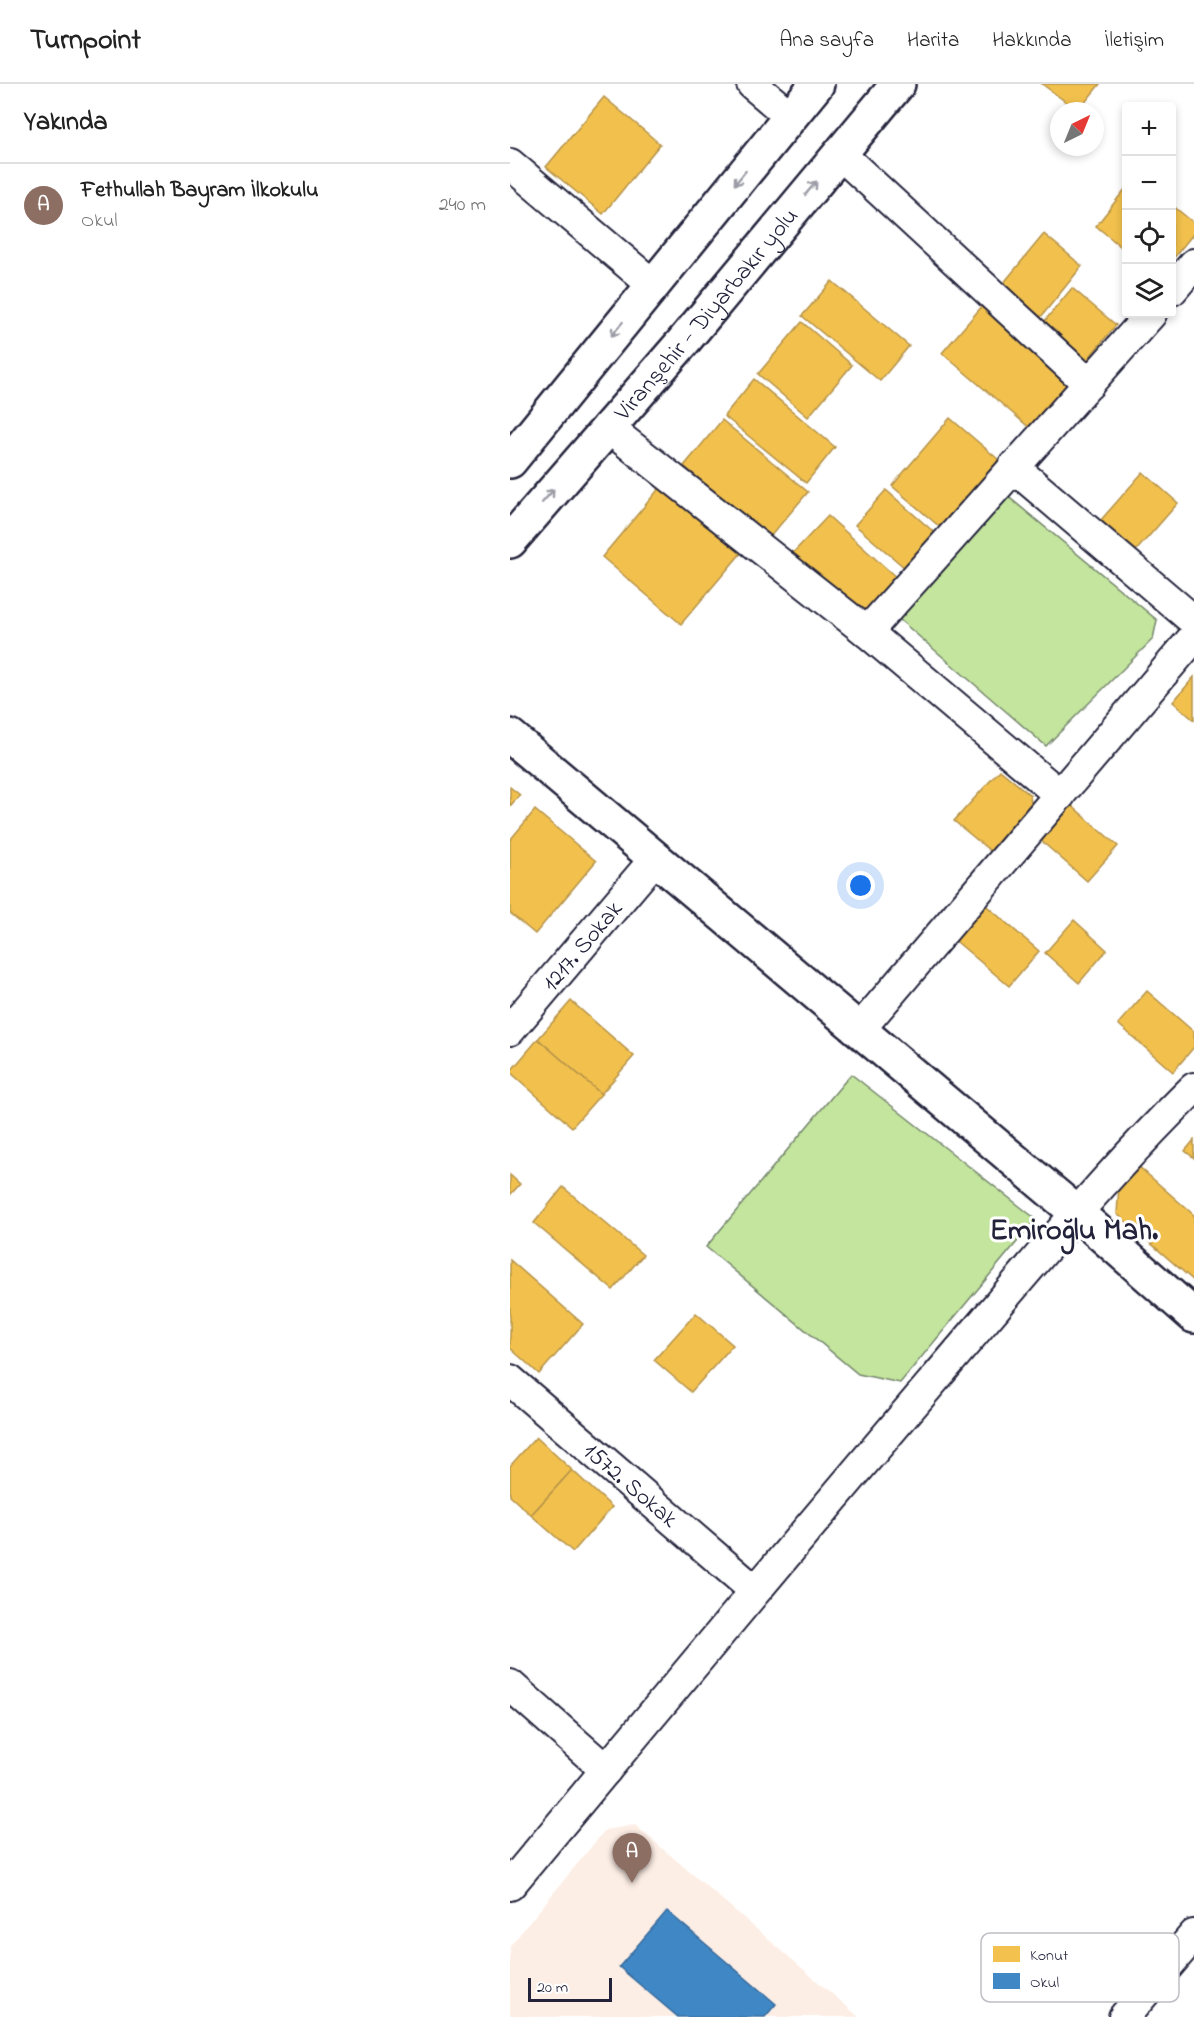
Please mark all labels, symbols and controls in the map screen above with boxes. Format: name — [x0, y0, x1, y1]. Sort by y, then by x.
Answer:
text: Turnpoint — [30, 21, 141, 62]
text: Ana sayfa — [779, 26, 874, 56]
text: Harita — [907, 26, 959, 56]
text: Hakkında — [992, 26, 1072, 56]
text: İletişim — [1105, 26, 1164, 56]
north arrow — [1050, 102, 1104, 156]
map controls — [1122, 102, 1176, 318]
button: + — [1122, 102, 1176, 156]
text: Yakında — [24, 104, 108, 142]
button: − — [1122, 156, 1176, 210]
one-way arrow — [734, 170, 747, 186]
text: Fethullah Bayram İlkokulu — [81, 175, 319, 207]
one-way arrow — [804, 181, 818, 196]
text: A — [37, 191, 50, 220]
text: 240 m — [439, 191, 486, 220]
street label: Viranşehir - Diyarbakır yolu — [606, 201, 808, 430]
text: Okul — [81, 207, 118, 236]
button: locate — [1122, 210, 1176, 264]
button: layers — [1122, 264, 1176, 318]
one-way arrow — [611, 321, 624, 337]
one-way arrow — [541, 489, 555, 504]
your location — [846, 871, 875, 900]
street label: 1217. Sokak — [535, 894, 633, 1000]
district label: Emiroğlu Mah. — [990, 1210, 1158, 1255]
street label: 1572. Sokak — [575, 1435, 685, 1537]
pin: A — [612, 1834, 652, 1883]
legend — [981, 1933, 1179, 2002]
text: Konut — [1030, 1944, 1069, 1968]
text: Okul — [1030, 1971, 1060, 1995]
scale bar — [528, 1975, 612, 2002]
text: 20 m — [537, 1976, 568, 2000]

